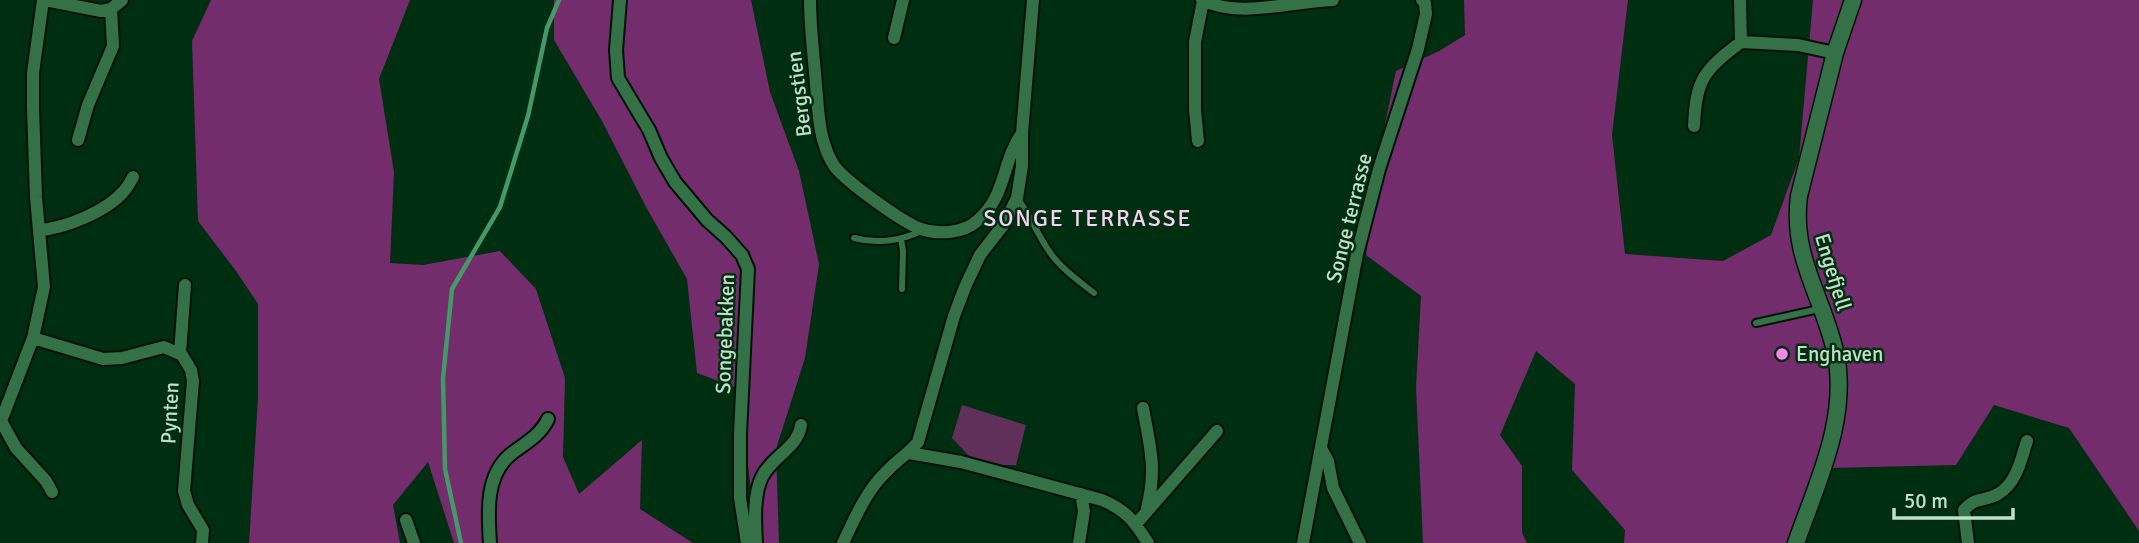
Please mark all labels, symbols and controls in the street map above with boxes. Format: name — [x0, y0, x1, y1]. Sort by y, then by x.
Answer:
street label: Bergstien — [781, 50, 817, 138]
street label: Songe terrasse — [1320, 150, 1378, 286]
district label: SONGE TERRASSE — [984, 204, 1192, 233]
street label: Engefjell — [1809, 230, 1857, 314]
street label: Songebakken — [710, 274, 740, 394]
place label: Enghaven — [1796, 341, 1883, 367]
marker: Enghaven — [1774, 346, 1790, 362]
street label: Pynten — [155, 381, 185, 445]
scale bar — [1894, 476, 2013, 520]
text: 50 m — [1904, 488, 1948, 514]

